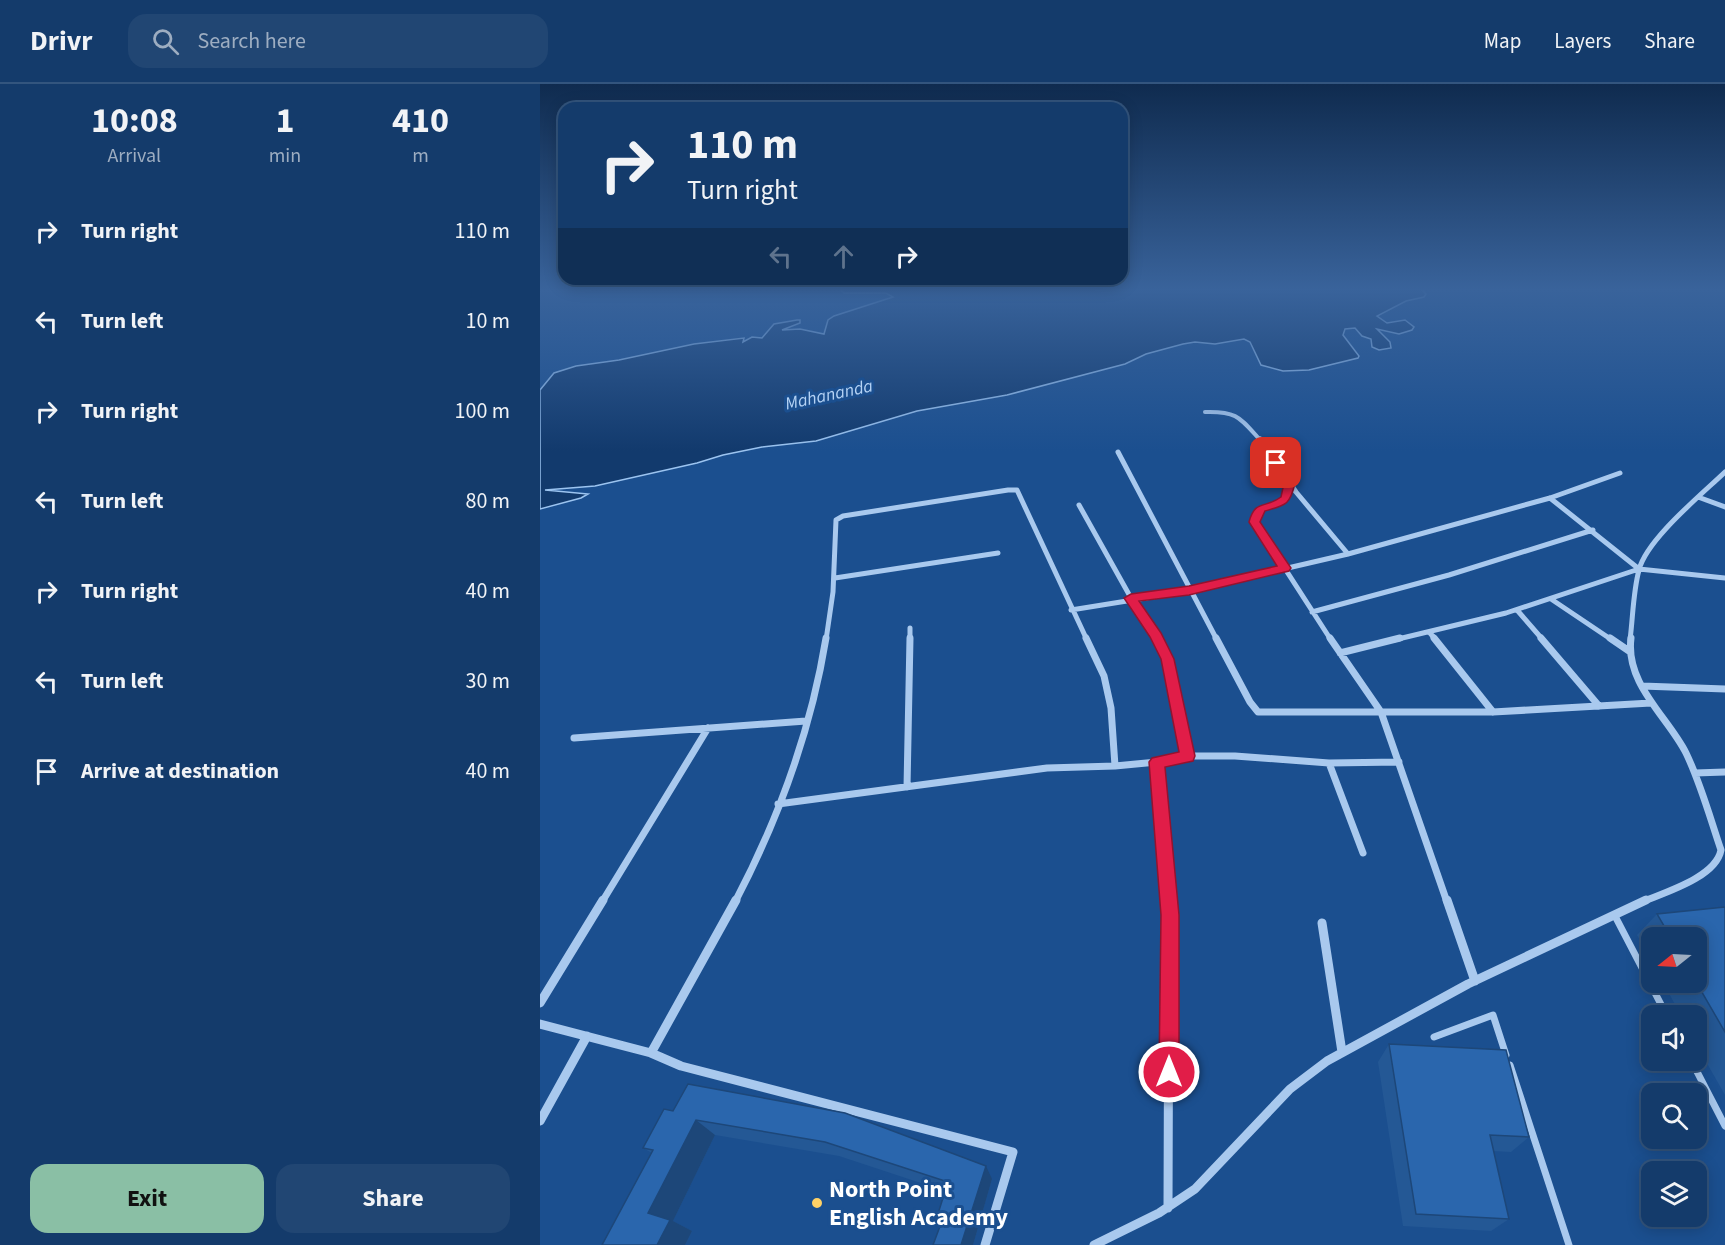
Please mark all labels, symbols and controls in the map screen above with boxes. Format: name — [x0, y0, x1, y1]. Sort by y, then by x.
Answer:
search box — [128, 14, 548, 68]
text: Drivr — [30, 21, 92, 61]
icon: search — [149, 25, 182, 58]
text: Search here — [197, 25, 306, 57]
text: Map — [1484, 26, 1521, 56]
text: Layers — [1554, 26, 1611, 56]
text: Share — [1644, 26, 1695, 56]
text: 10:08 — [91, 95, 178, 146]
text: 1 — [275, 95, 294, 146]
text: 410 — [392, 95, 449, 146]
text: 110 m — [687, 115, 798, 175]
icon: right — [588, 126, 666, 204]
text: Arrival — [107, 142, 161, 170]
text: min — [269, 142, 301, 170]
text: m — [412, 142, 429, 170]
text: Turn right — [687, 171, 798, 210]
icon: right — [30, 215, 63, 248]
text: Turn right — [81, 215, 178, 247]
text: 110 m — [455, 215, 510, 247]
icon: left — [764, 240, 797, 273]
icon: ahead — [827, 240, 860, 273]
icon: right — [890, 240, 923, 273]
icon: left — [30, 305, 63, 338]
text: Turn left — [81, 305, 163, 337]
text: 10 m — [465, 305, 510, 337]
water label: Mahananda — [783, 373, 876, 417]
icon: right — [30, 395, 63, 428]
text: Turn right — [81, 395, 178, 427]
text: 100 m — [455, 395, 510, 427]
pin — [1250, 437, 1301, 488]
icon: arrive — [1259, 446, 1292, 479]
icon: left — [30, 485, 63, 518]
text: Turn left — [81, 485, 163, 517]
text: 80 m — [465, 485, 510, 517]
icon: right — [30, 575, 63, 608]
text: Turn right — [81, 575, 178, 607]
text: 40 m — [465, 575, 510, 607]
icon: left — [30, 665, 63, 698]
text: Turn left — [81, 665, 163, 697]
text: 30 m — [465, 665, 510, 697]
icon: arrive — [30, 755, 63, 788]
text: Arrive at destination — [81, 755, 279, 787]
text: 40 m — [465, 755, 510, 787]
north arrow — [1641, 927, 1707, 993]
map controls — [1641, 927, 1707, 1227]
button: sound — [1641, 1005, 1707, 1071]
position arrow — [1137, 1040, 1201, 1104]
button: search — [1641, 1083, 1707, 1149]
button: layers — [1641, 1161, 1707, 1227]
button: Exit — [30, 1164, 264, 1233]
button: Share — [276, 1164, 510, 1233]
place label: North Point English Academy — [829, 1172, 1008, 1235]
marker: North Point English Academy — [810, 1196, 824, 1210]

